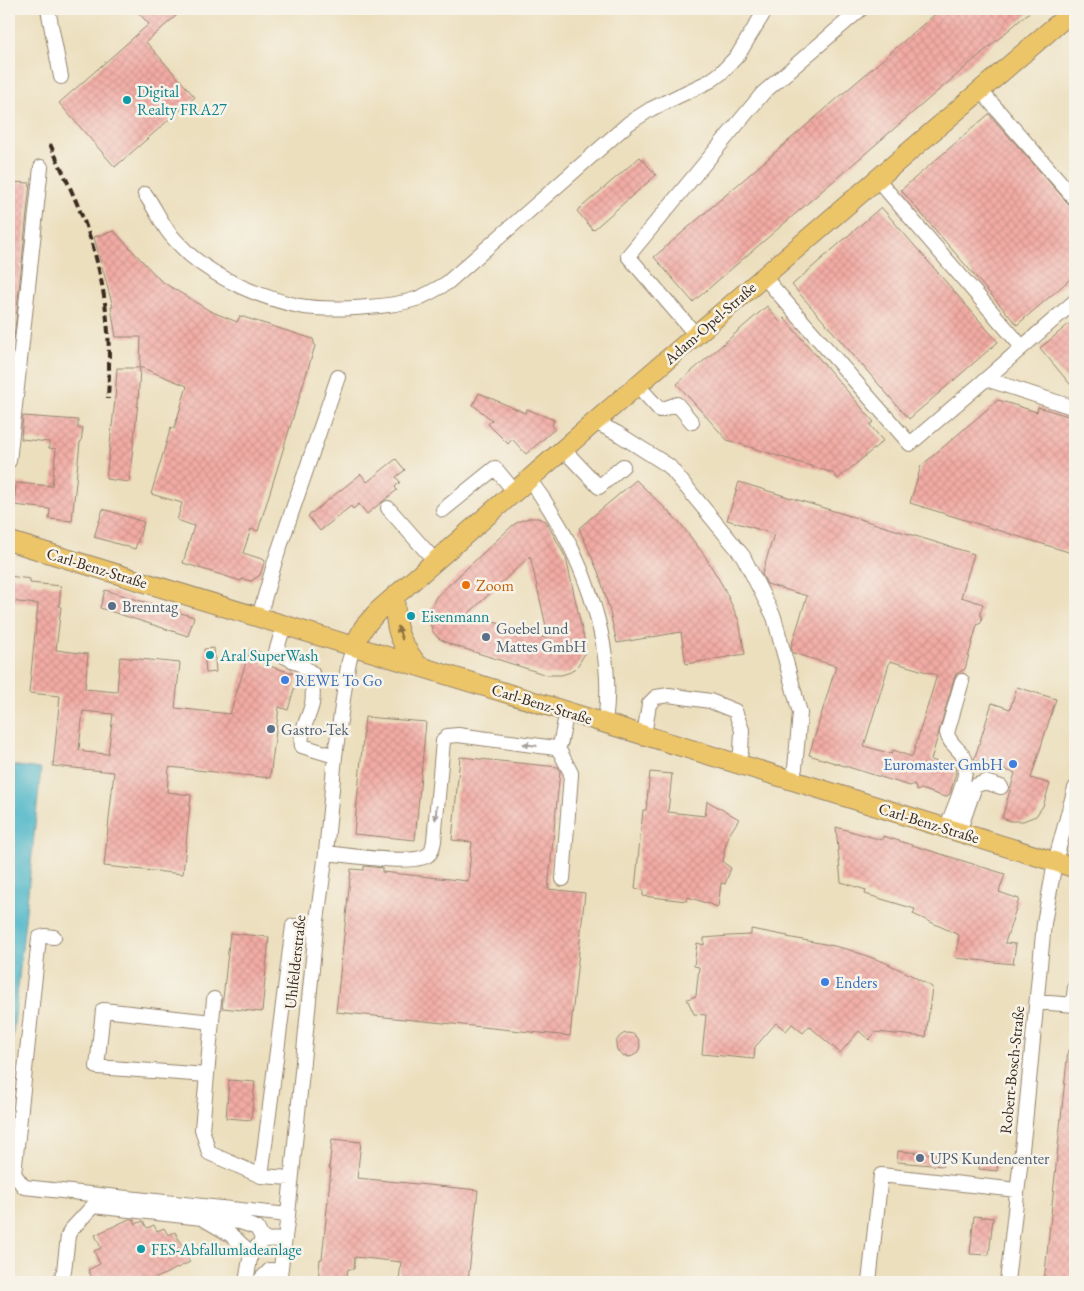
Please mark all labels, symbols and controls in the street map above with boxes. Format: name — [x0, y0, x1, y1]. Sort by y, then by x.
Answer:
place label: Digital Realty FRA27 — [137, 81, 227, 120]
marker: Digital Realty FRA27 — [121, 94, 133, 106]
street label: Adam-Opel-Straße — [659, 277, 761, 370]
street label: Carl-Benz-Straße — [44, 543, 150, 593]
place label: Zoom — [476, 575, 514, 596]
marker: Zoom — [460, 579, 472, 591]
place label: Brenntag — [122, 596, 179, 617]
marker: Brenntag — [106, 600, 118, 612]
place label: Eisenmann — [421, 606, 490, 627]
marker: Eisenmann — [405, 610, 417, 622]
place label: Goebel und Mattes GmbH — [496, 618, 586, 657]
one-way arrow — [395, 625, 403, 640]
marker: Goebel und Mattes GmbH — [480, 631, 492, 643]
place label: Aral SuperWash — [219, 645, 318, 666]
marker: Aral SuperWash — [204, 649, 216, 661]
place label: REWE To Go — [295, 670, 382, 691]
marker: REWE To Go — [279, 674, 291, 686]
street label: Carl-Benz-Straße — [489, 679, 595, 729]
place label: Gastro-Tek — [281, 719, 349, 740]
marker: Gastro-Tek — [265, 723, 277, 735]
one-way arrow — [522, 741, 538, 749]
place label: Euromaster GmbH — [883, 754, 1003, 775]
marker: Euromaster GmbH — [1007, 758, 1019, 770]
street label: Carl-Benz-Straße — [876, 798, 982, 848]
one-way arrow — [432, 805, 440, 821]
street label: Uhlfelderstraße — [280, 914, 310, 1010]
place label: Enders — [835, 972, 877, 993]
marker: Enders — [819, 976, 831, 988]
street label: Robert-Bosch-Straße — [995, 1005, 1029, 1135]
place label: UPS Kundencenter — [930, 1148, 1050, 1169]
marker: UPS Kundencenter — [914, 1152, 926, 1164]
place label: FES-Abfallumladeanlage — [151, 1239, 302, 1260]
marker: FES-Abfallumladeanlage — [135, 1243, 147, 1255]

